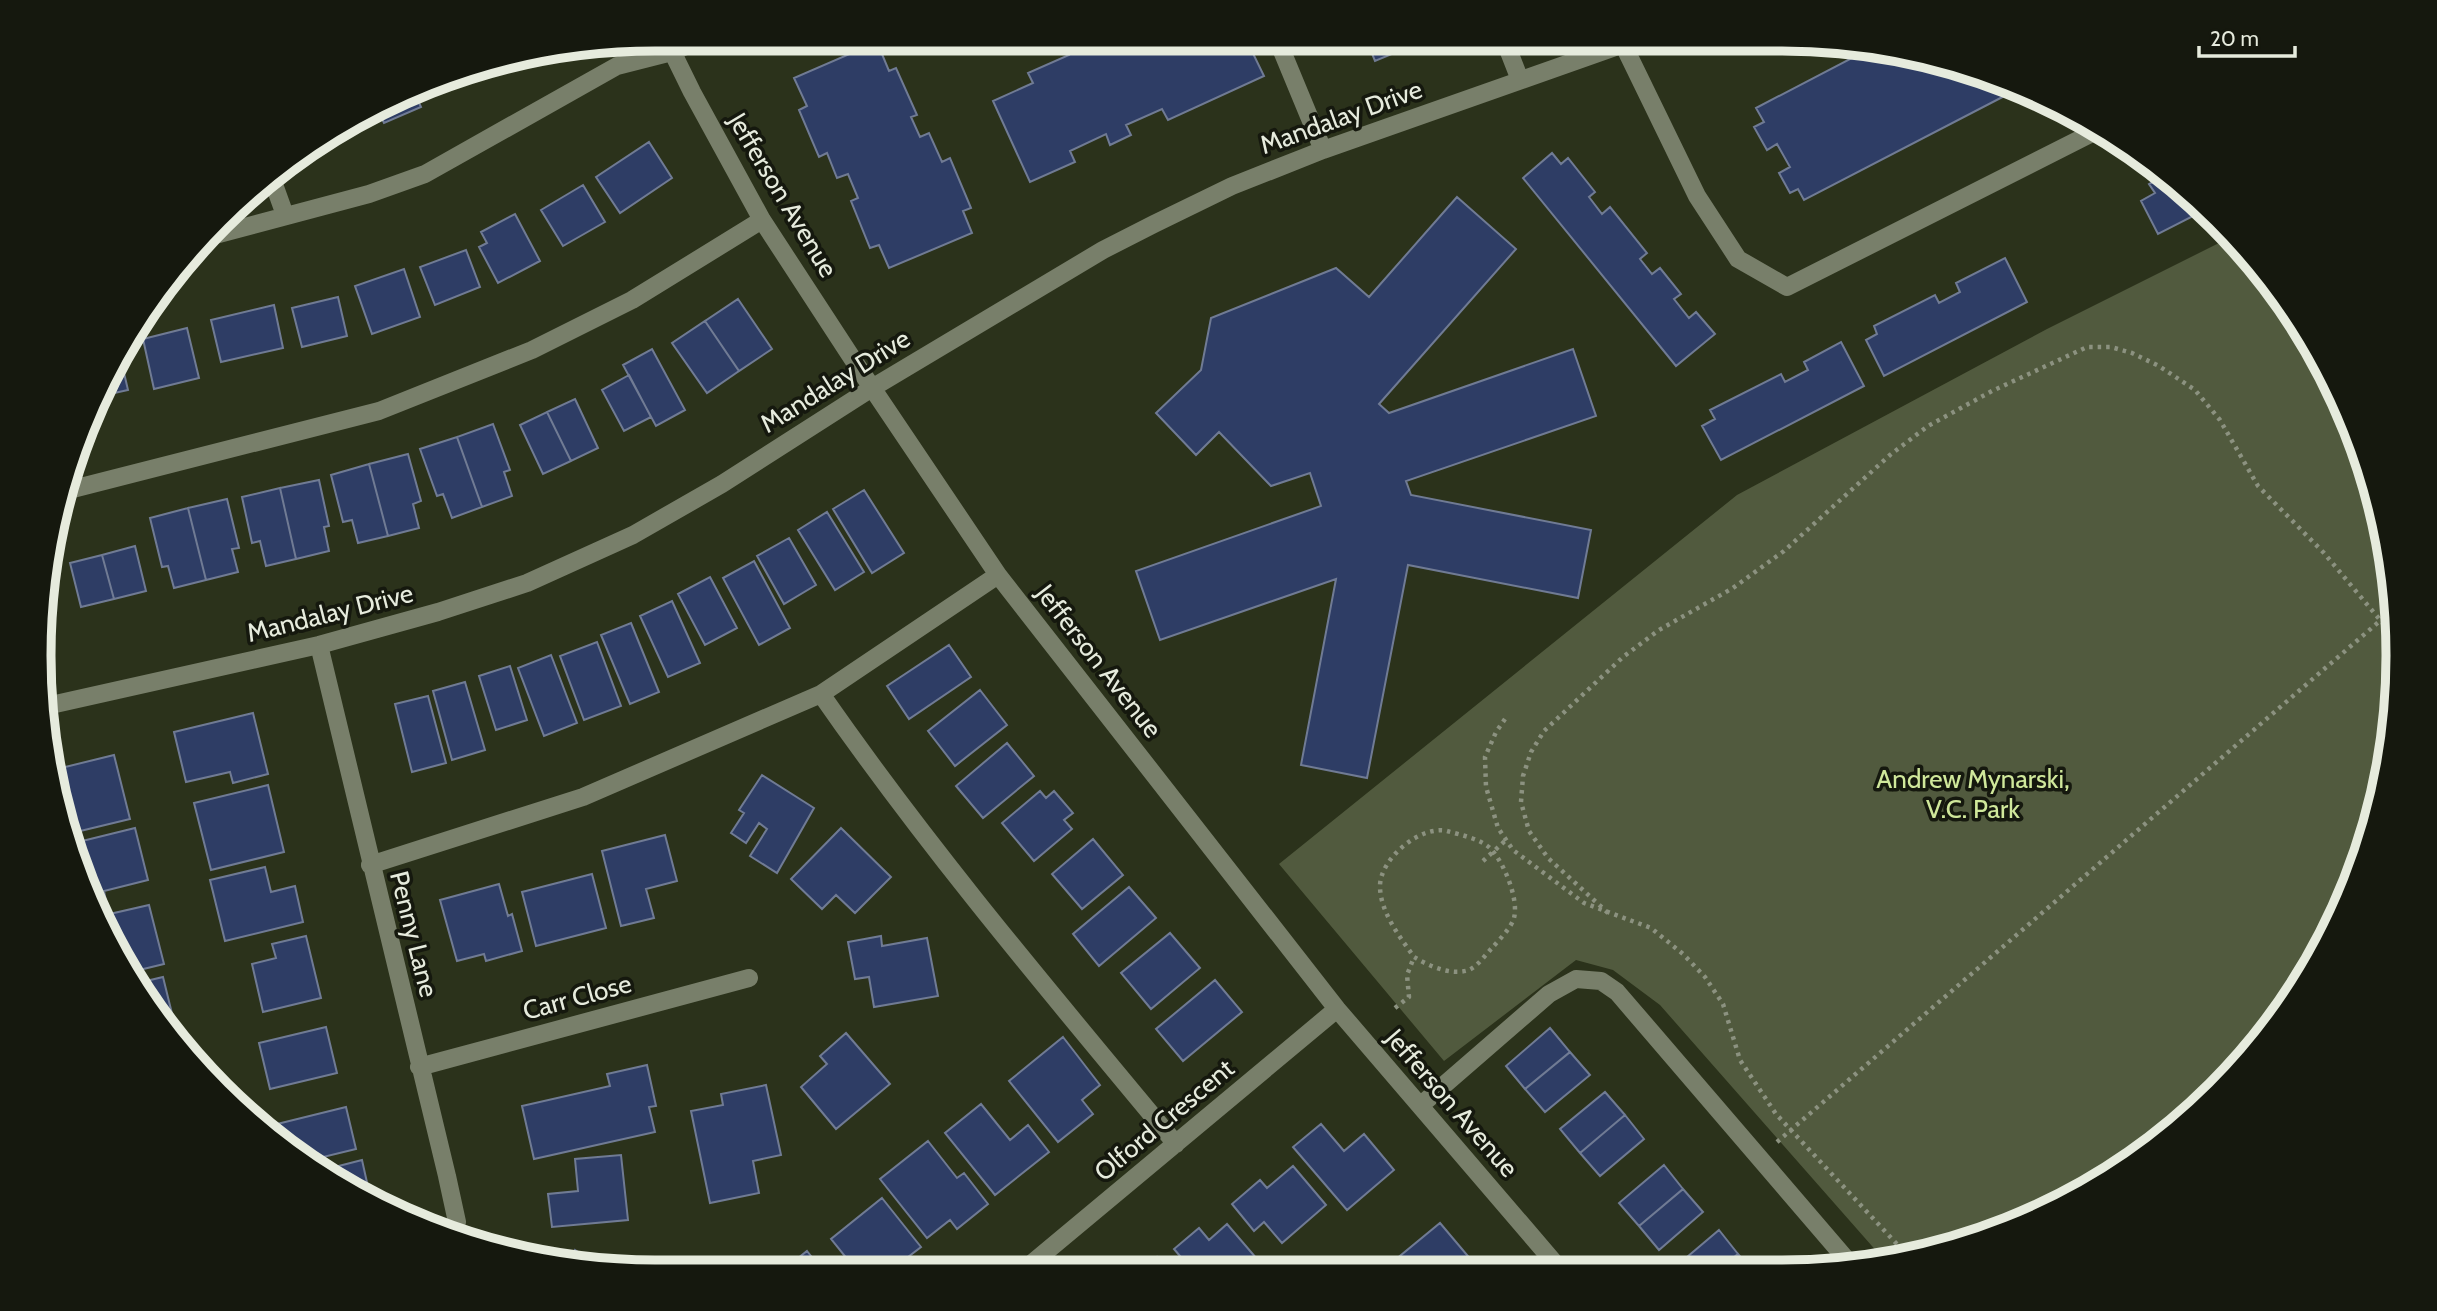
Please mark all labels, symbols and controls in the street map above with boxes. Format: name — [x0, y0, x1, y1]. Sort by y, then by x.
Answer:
scale bar — [2199, 14, 2295, 58]
text: 20 m — [2210, 26, 2259, 51]
street label: Mandalay Drive — [1256, 73, 1426, 161]
street label: Jefferson Avenue — [721, 106, 845, 283]
street label: Mandalay Drive — [754, 322, 916, 440]
street label: Mandalay Drive — [244, 577, 416, 649]
street label: Jefferson Avenue — [1029, 577, 1169, 744]
park label: Andrew Mynarski, V.C. Park — [1876, 763, 2070, 825]
street label: Penny Lane — [383, 868, 445, 1000]
street label: Carr Close — [519, 967, 635, 1027]
street label: Jefferson Avenue — [1378, 1022, 1525, 1184]
street label: Olford Crescent — [1088, 1052, 1241, 1188]

